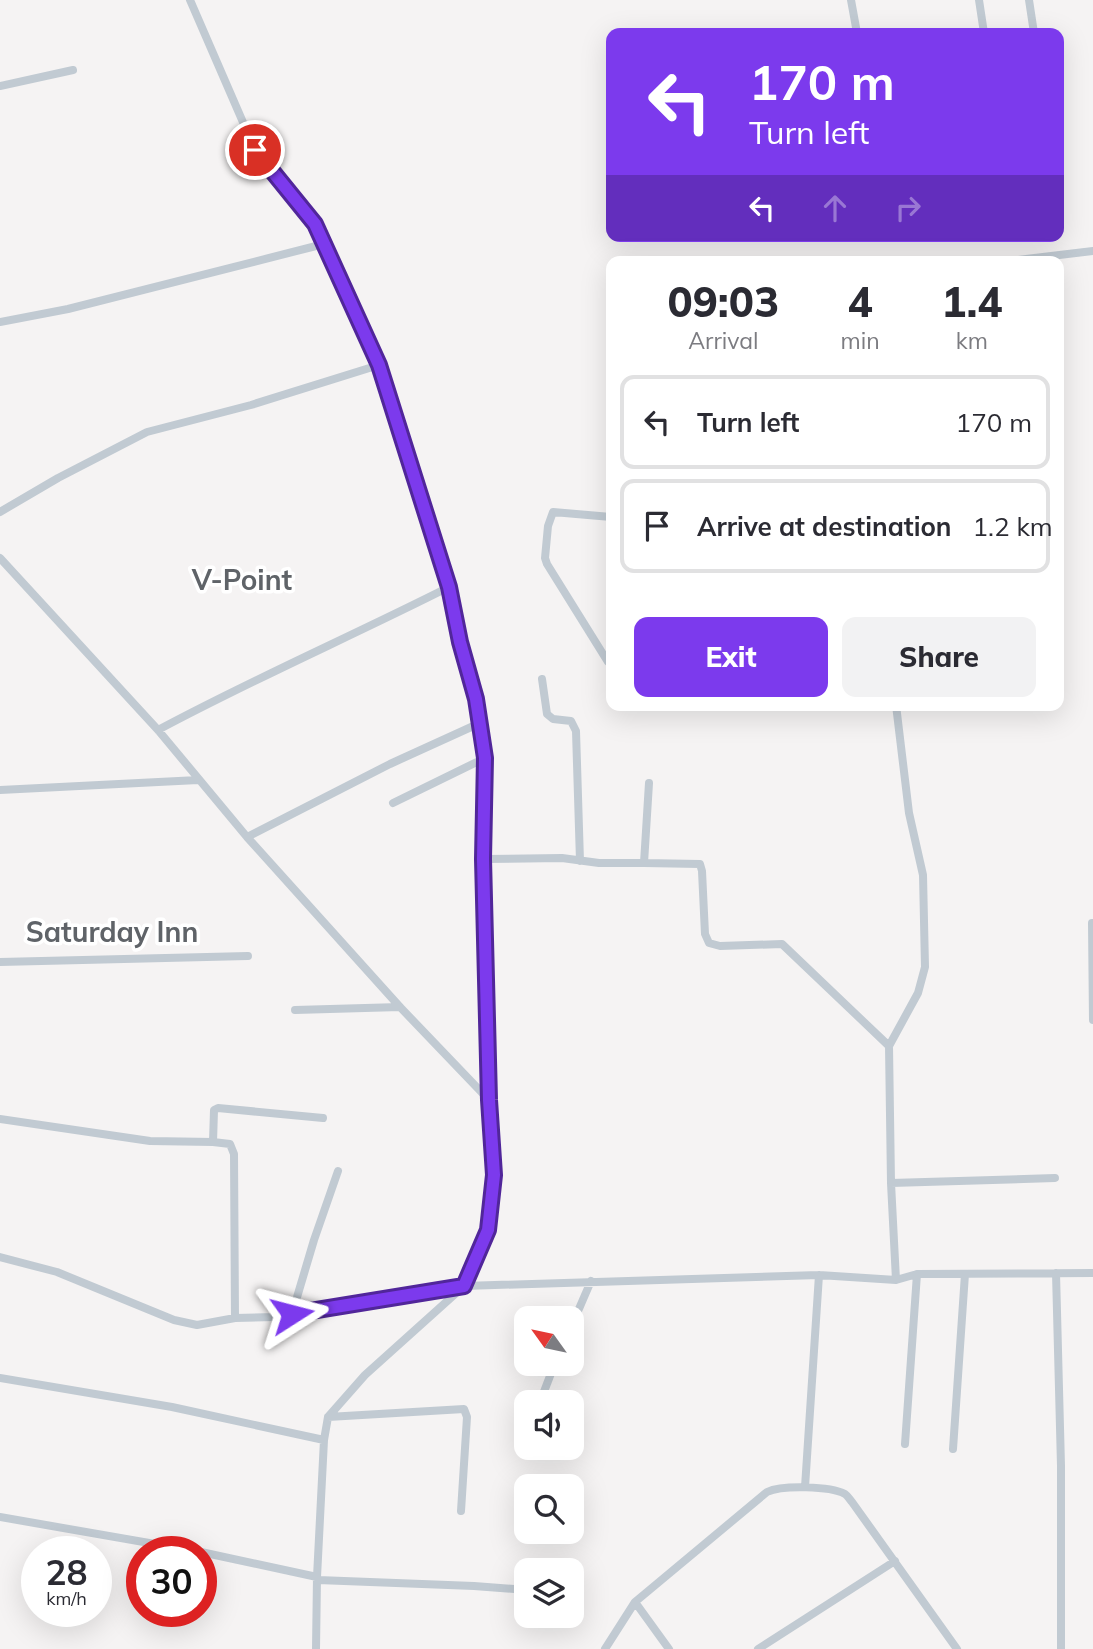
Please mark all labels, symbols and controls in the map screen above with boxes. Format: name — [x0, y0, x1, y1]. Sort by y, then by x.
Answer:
text: 170 m — [749, 51, 895, 112]
icon: left — [634, 56, 725, 147]
text: Turn left — [749, 112, 869, 152]
pin — [225, 120, 285, 180]
icon: arrive — [236, 131, 274, 169]
icon: left — [743, 189, 781, 227]
icon: ahead — [816, 189, 854, 227]
icon: right — [889, 189, 927, 227]
text: 09:03 — [667, 275, 779, 328]
text: 4 — [848, 275, 873, 328]
text: 1.4 — [941, 275, 1003, 328]
text: Arrival — [688, 326, 758, 355]
text: min — [841, 326, 880, 355]
text: km — [956, 326, 988, 355]
icon: left — [638, 403, 676, 441]
text: Turn left — [697, 406, 799, 439]
text: 170 m — [956, 406, 1032, 439]
icon: arrive — [638, 507, 676, 545]
text: Arrive at destination — [697, 510, 952, 543]
text: 1.2 km — [973, 510, 1053, 543]
district label: V-Point — [191, 562, 293, 597]
button: Exit — [634, 617, 828, 697]
button: Share — [842, 617, 1036, 697]
district label: Saturday Inn — [26, 914, 198, 949]
position arrow — [255, 1277, 329, 1351]
north arrow — [514, 1306, 584, 1376]
map controls — [514, 1306, 584, 1628]
button: sound — [514, 1390, 584, 1460]
button: search — [514, 1474, 584, 1544]
speed limit sign: 30 — [126, 1536, 217, 1627]
text: 28 — [45, 1550, 88, 1594]
button: layers — [514, 1558, 584, 1628]
text: km/h — [46, 1587, 87, 1610]

